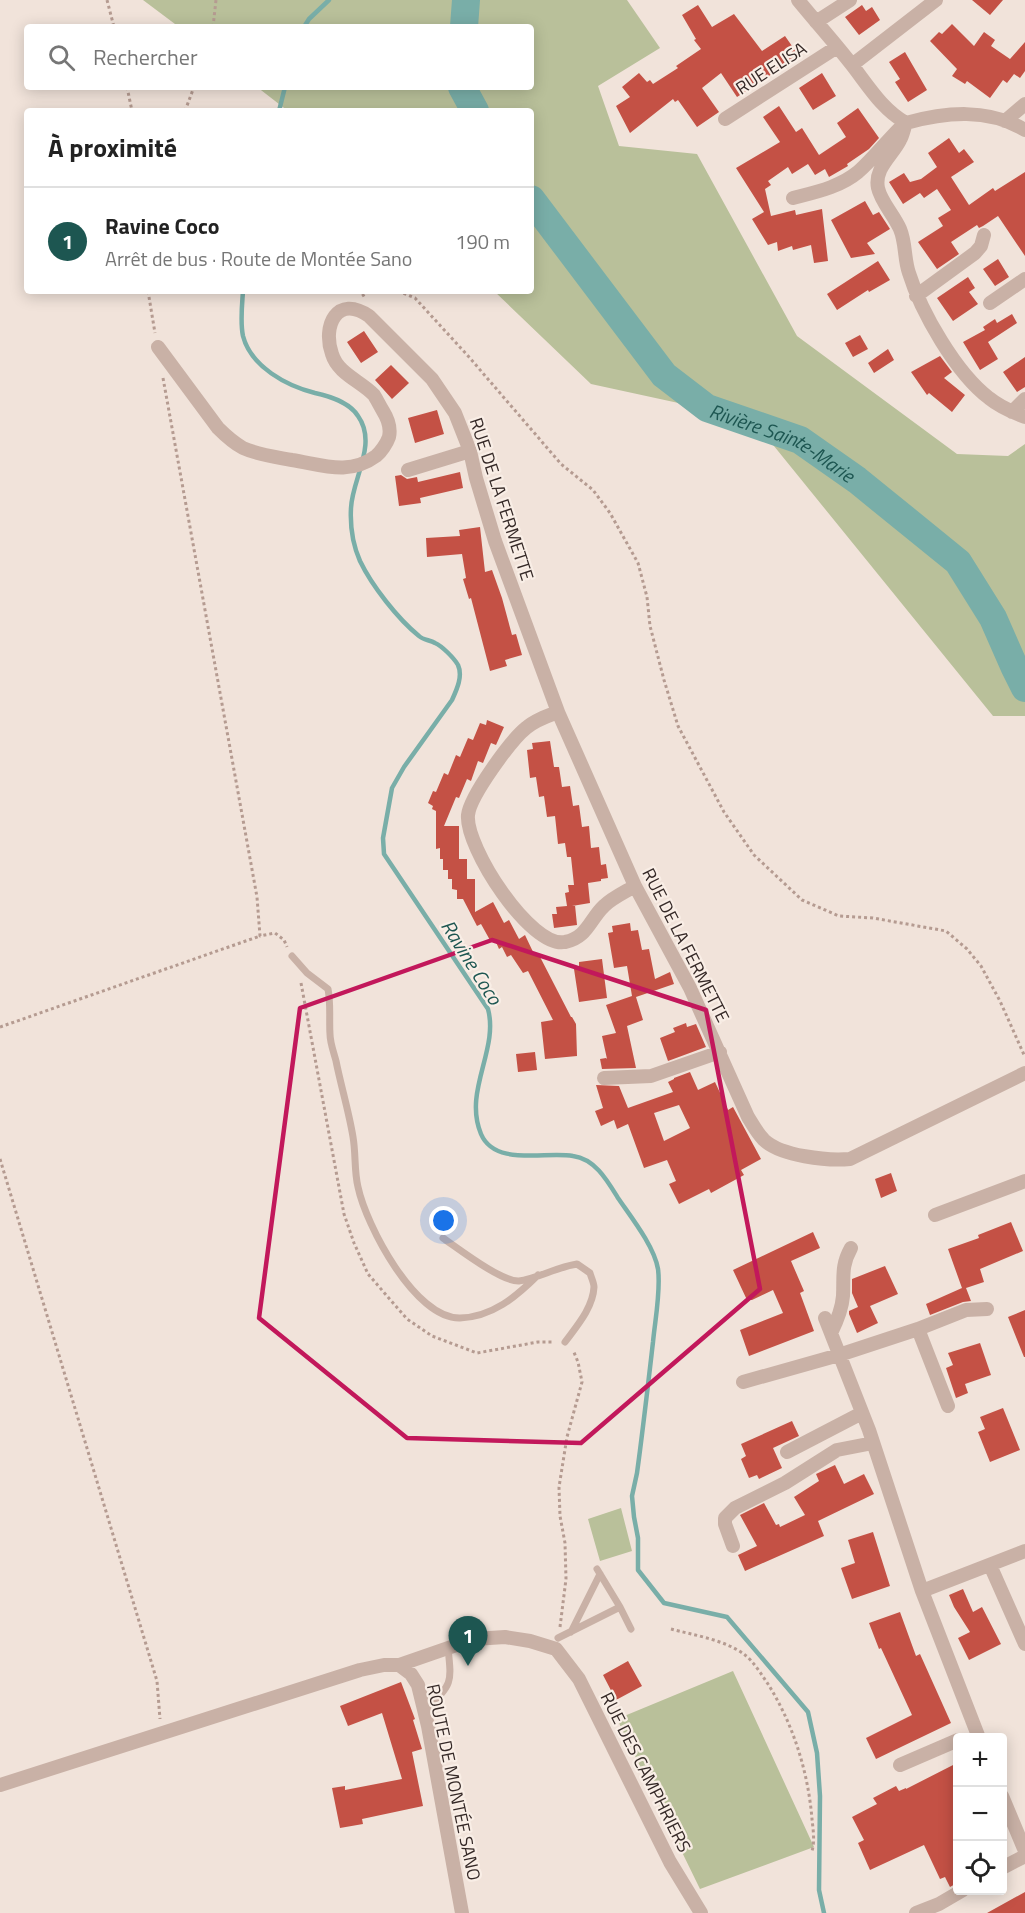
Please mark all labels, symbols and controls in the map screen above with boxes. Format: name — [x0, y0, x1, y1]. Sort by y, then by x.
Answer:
search box — [24, 24, 534, 90]
street label: RUE ELISA — [730, 35, 812, 101]
text: Rechercher — [93, 40, 198, 74]
icon: search — [45, 41, 78, 74]
text: À proximité — [48, 128, 177, 167]
text: Ravine Coco — [105, 209, 219, 243]
text: 1 — [62, 226, 73, 257]
text: 190 m — [455, 226, 510, 257]
text: Arrêt de bus · Route de Montée Sano — [105, 243, 412, 274]
water label: Rivière Sainte-Marie — [705, 395, 863, 491]
street label: RUE DE LA FERMETTE — [463, 414, 541, 584]
street label: RUE DE LA FERMETTE — [635, 863, 737, 1027]
water label: Ravine Coco — [434, 913, 511, 1012]
your location — [429, 1206, 458, 1235]
pin: 1 — [448, 1616, 488, 1666]
street label: ROUTE DE MONTÉE SANO — [420, 1681, 488, 1883]
street label: RUE DES CAMPHRIERS — [594, 1687, 698, 1857]
map controls — [953, 1733, 1007, 1895]
button: + — [953, 1733, 1007, 1787]
button: − — [953, 1787, 1007, 1841]
button: locate — [953, 1841, 1007, 1895]

